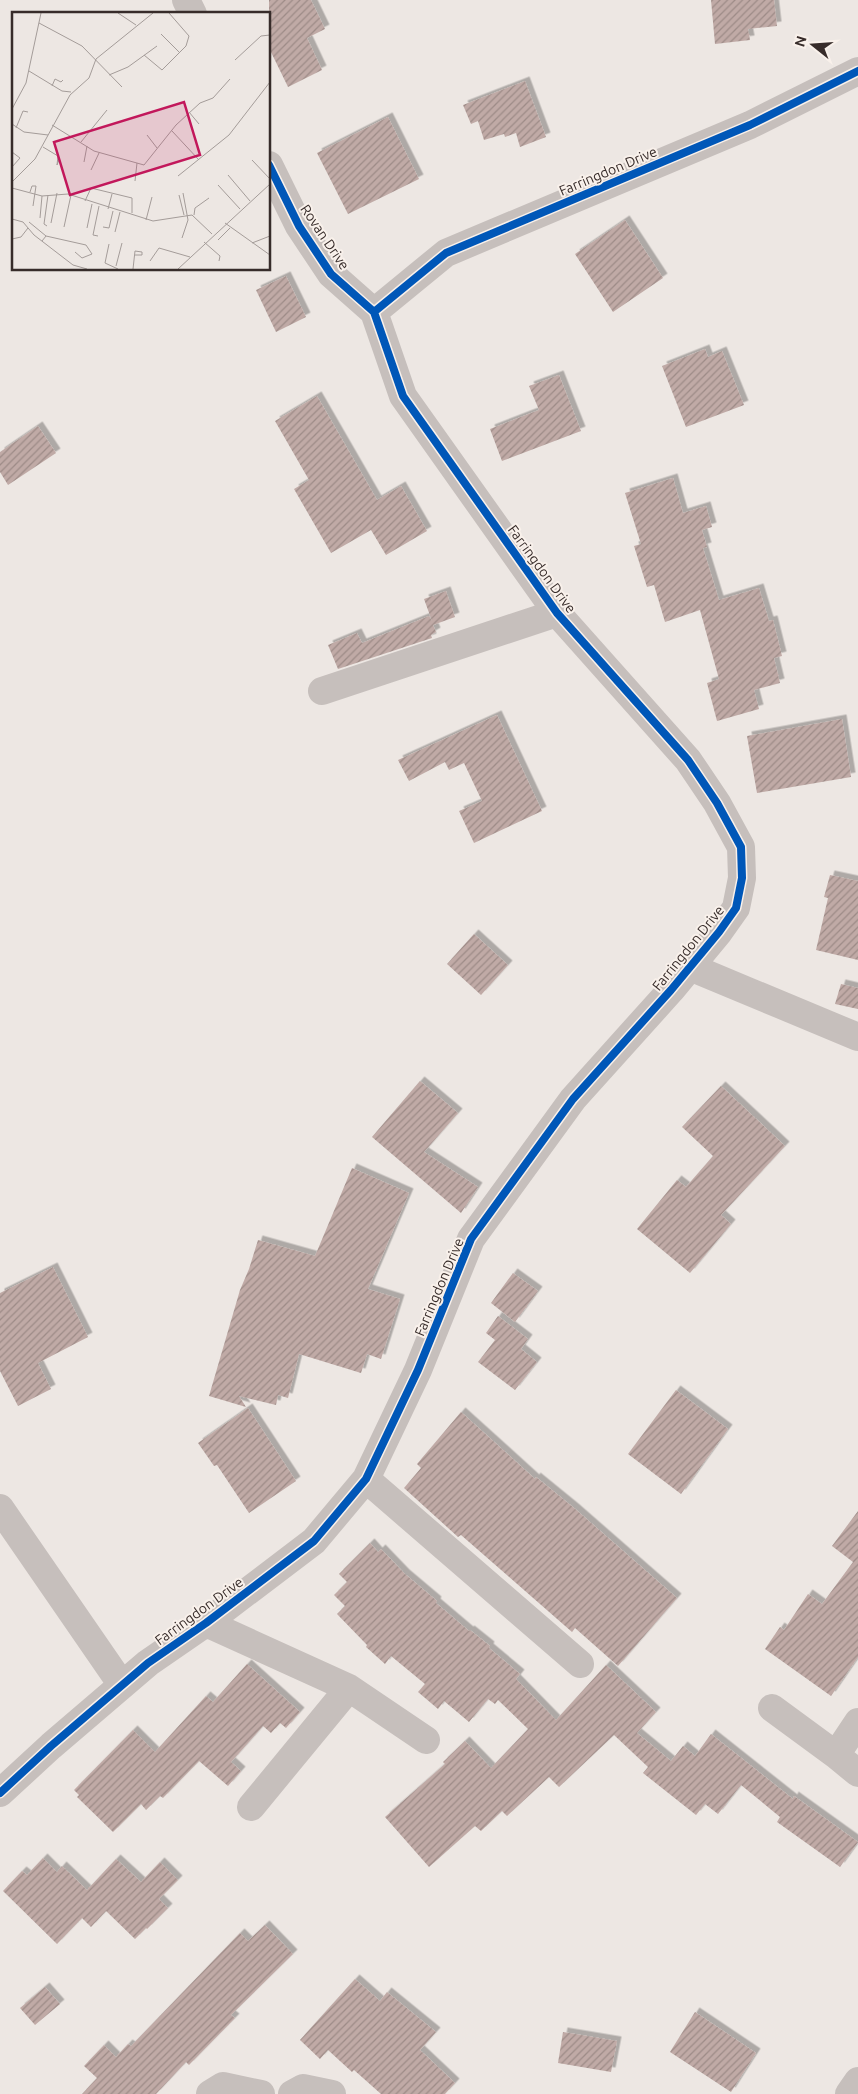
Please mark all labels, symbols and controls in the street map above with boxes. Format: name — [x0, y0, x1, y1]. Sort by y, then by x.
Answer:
inset map — [12, 12, 270, 270]
north arrow — [788, 20, 838, 70]
text: N — [791, 34, 810, 49]
street label: Farringdon Drive — [557, 143, 659, 199]
street label: Rovan Drive — [297, 201, 353, 273]
street label: Farringdon Drive — [505, 522, 579, 616]
street label: Farringdon Drive — [649, 902, 727, 994]
street label: Farringdon Drive — [411, 1236, 467, 1338]
street label: Farringdon Drive — [152, 1574, 246, 1648]

